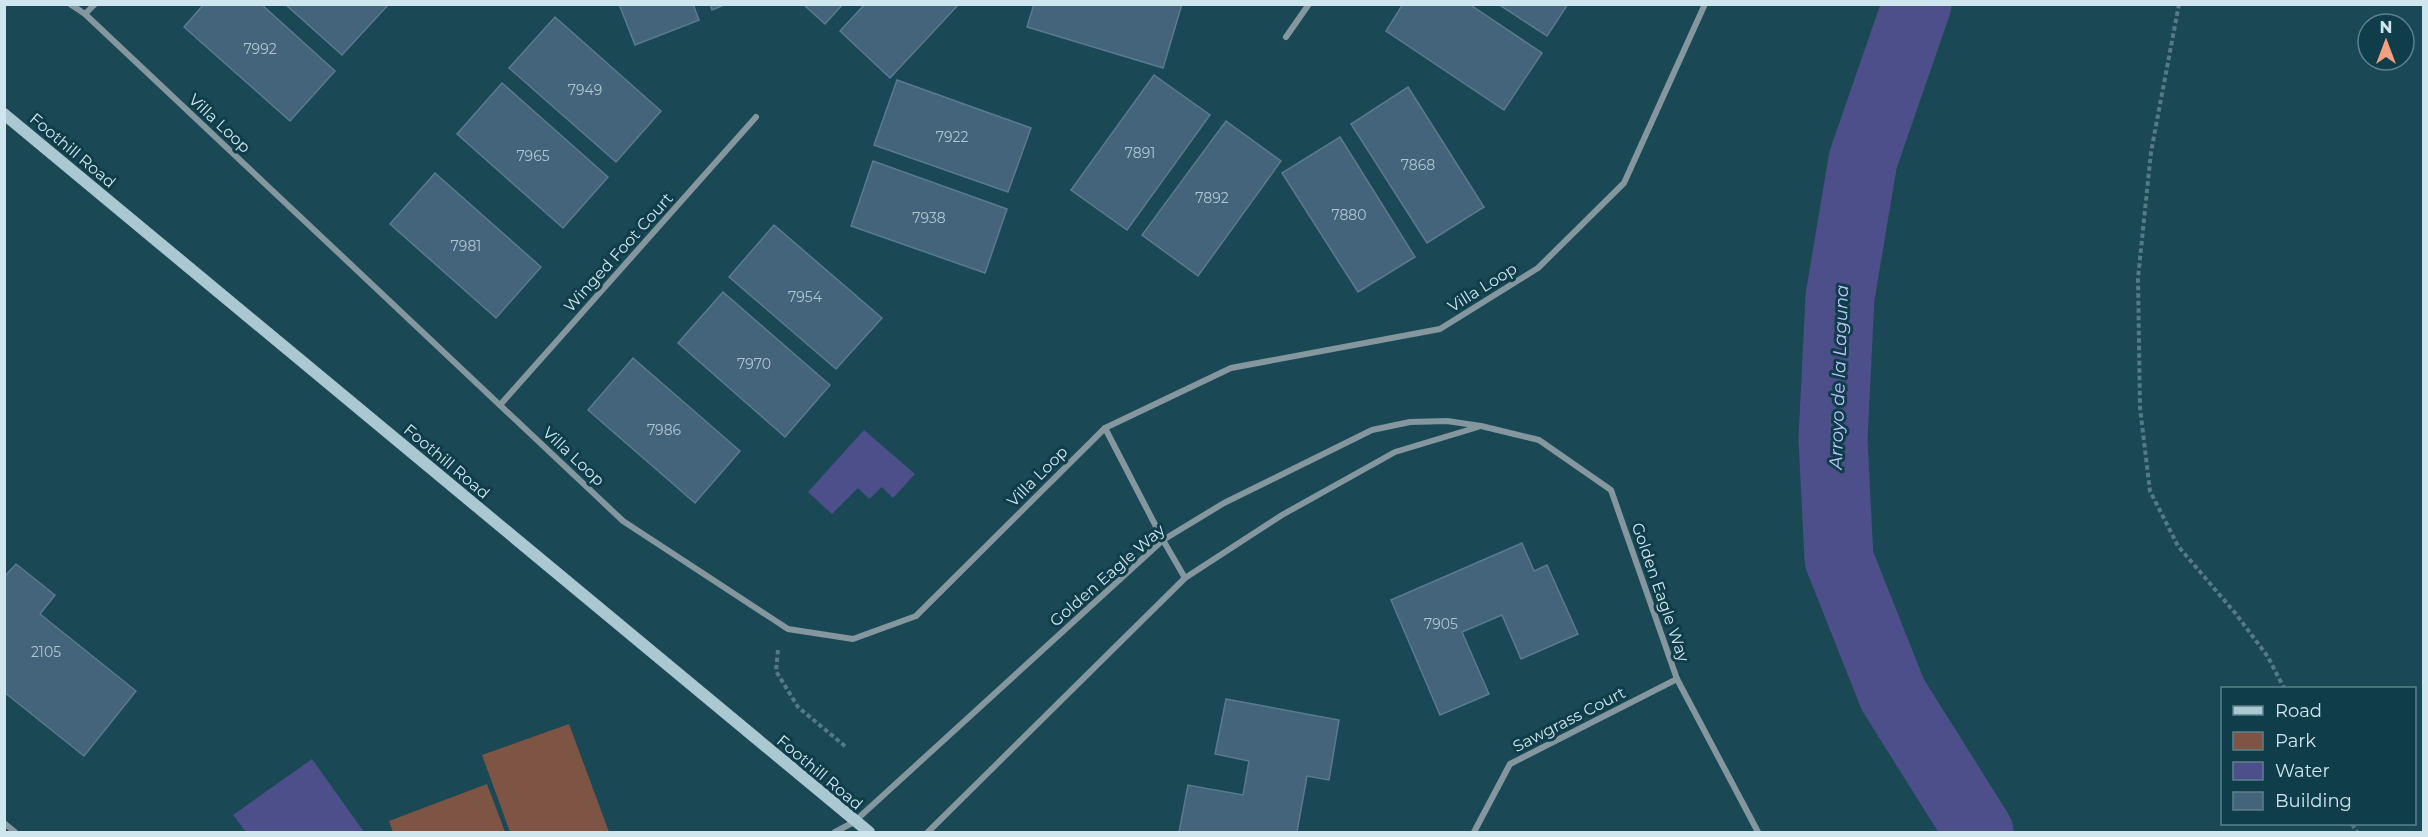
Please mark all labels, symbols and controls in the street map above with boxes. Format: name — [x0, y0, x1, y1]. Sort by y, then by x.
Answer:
north arrow — [2356, 12, 2416, 72]
text: N — [2380, 18, 2392, 37]
house number: 7992 — [243, 40, 277, 58]
house number: 7949 — [568, 81, 602, 99]
street label: Villa Loop — [185, 90, 255, 157]
street label: Foothill Road — [26, 109, 119, 192]
house number: 7922 — [936, 128, 968, 146]
house number: 7891 — [1125, 144, 1155, 162]
house number: 7965 — [516, 147, 550, 165]
house number: 7868 — [1401, 156, 1435, 174]
street label: Winged Foot Court — [560, 188, 677, 316]
house number: 7892 — [1195, 189, 1229, 207]
house number: 7880 — [1331, 206, 1367, 224]
house number: 7938 — [912, 209, 946, 227]
house number: 7981 — [451, 237, 481, 255]
street label: Villa Loop — [1444, 259, 1520, 316]
water label: Arroyo de la Laguna — [1825, 284, 1853, 471]
house number: 7954 — [788, 288, 823, 306]
house number: 7970 — [737, 355, 771, 373]
street label: Foothill Road — [400, 420, 493, 503]
house number: 7986 — [647, 421, 682, 439]
street label: Villa Loop — [539, 423, 609, 490]
street label: Villa Loop — [1003, 442, 1072, 511]
street label: Golden Eagle Way — [1046, 520, 1169, 630]
street label: Golden Eagle Way — [1628, 520, 1693, 665]
house number: 7905 — [1424, 615, 1458, 633]
house number: 2105 — [31, 643, 61, 661]
street label: Sawgrass Court — [1510, 683, 1629, 756]
legend — [2221, 687, 2416, 825]
text: Road — [2275, 700, 2322, 722]
text: Park — [2275, 730, 2316, 752]
street label: Foothill Road — [773, 731, 866, 814]
text: Water — [2275, 760, 2330, 782]
text: Building — [2275, 790, 2352, 812]

